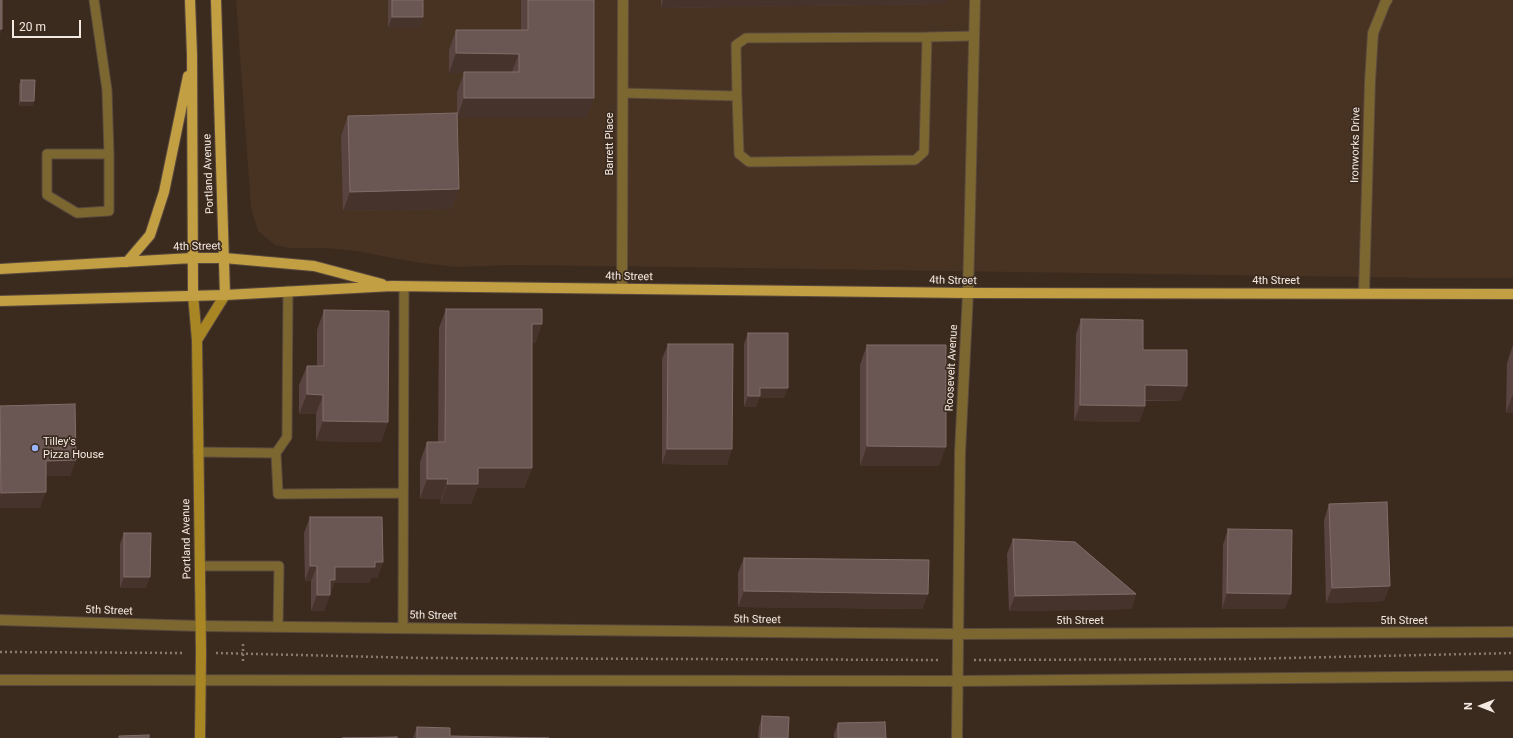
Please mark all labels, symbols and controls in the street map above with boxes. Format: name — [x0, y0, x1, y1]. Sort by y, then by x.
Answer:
scale bar — [14, 12, 83, 38]
text: 20 m — [19, 20, 46, 34]
street label: Ironworks Drive — [1349, 107, 1363, 183]
street label: Barrett Place — [603, 112, 617, 176]
street label: Portland Avenue — [201, 134, 217, 214]
street label: 4th Street — [173, 240, 221, 254]
street label: 4th Street — [605, 270, 653, 284]
street label: 4th Street — [929, 274, 977, 288]
street label: 4th Street — [1252, 274, 1300, 288]
street label: Roosevelt Avenue — [943, 324, 961, 412]
place label: Tilley's Pizza House — [43, 435, 104, 461]
marker: Tilley's Pizza House — [30, 443, 40, 453]
street label: Portland Avenue — [180, 499, 194, 579]
street label: 5th Street — [85, 604, 133, 618]
street label: 5th Street — [409, 609, 457, 623]
street label: 5th Street — [733, 613, 781, 627]
street label: 5th Street — [1056, 614, 1104, 628]
street label: 5th Street — [1380, 614, 1428, 628]
north arrow — [1461, 686, 1501, 726]
text: N — [1462, 702, 1475, 710]

